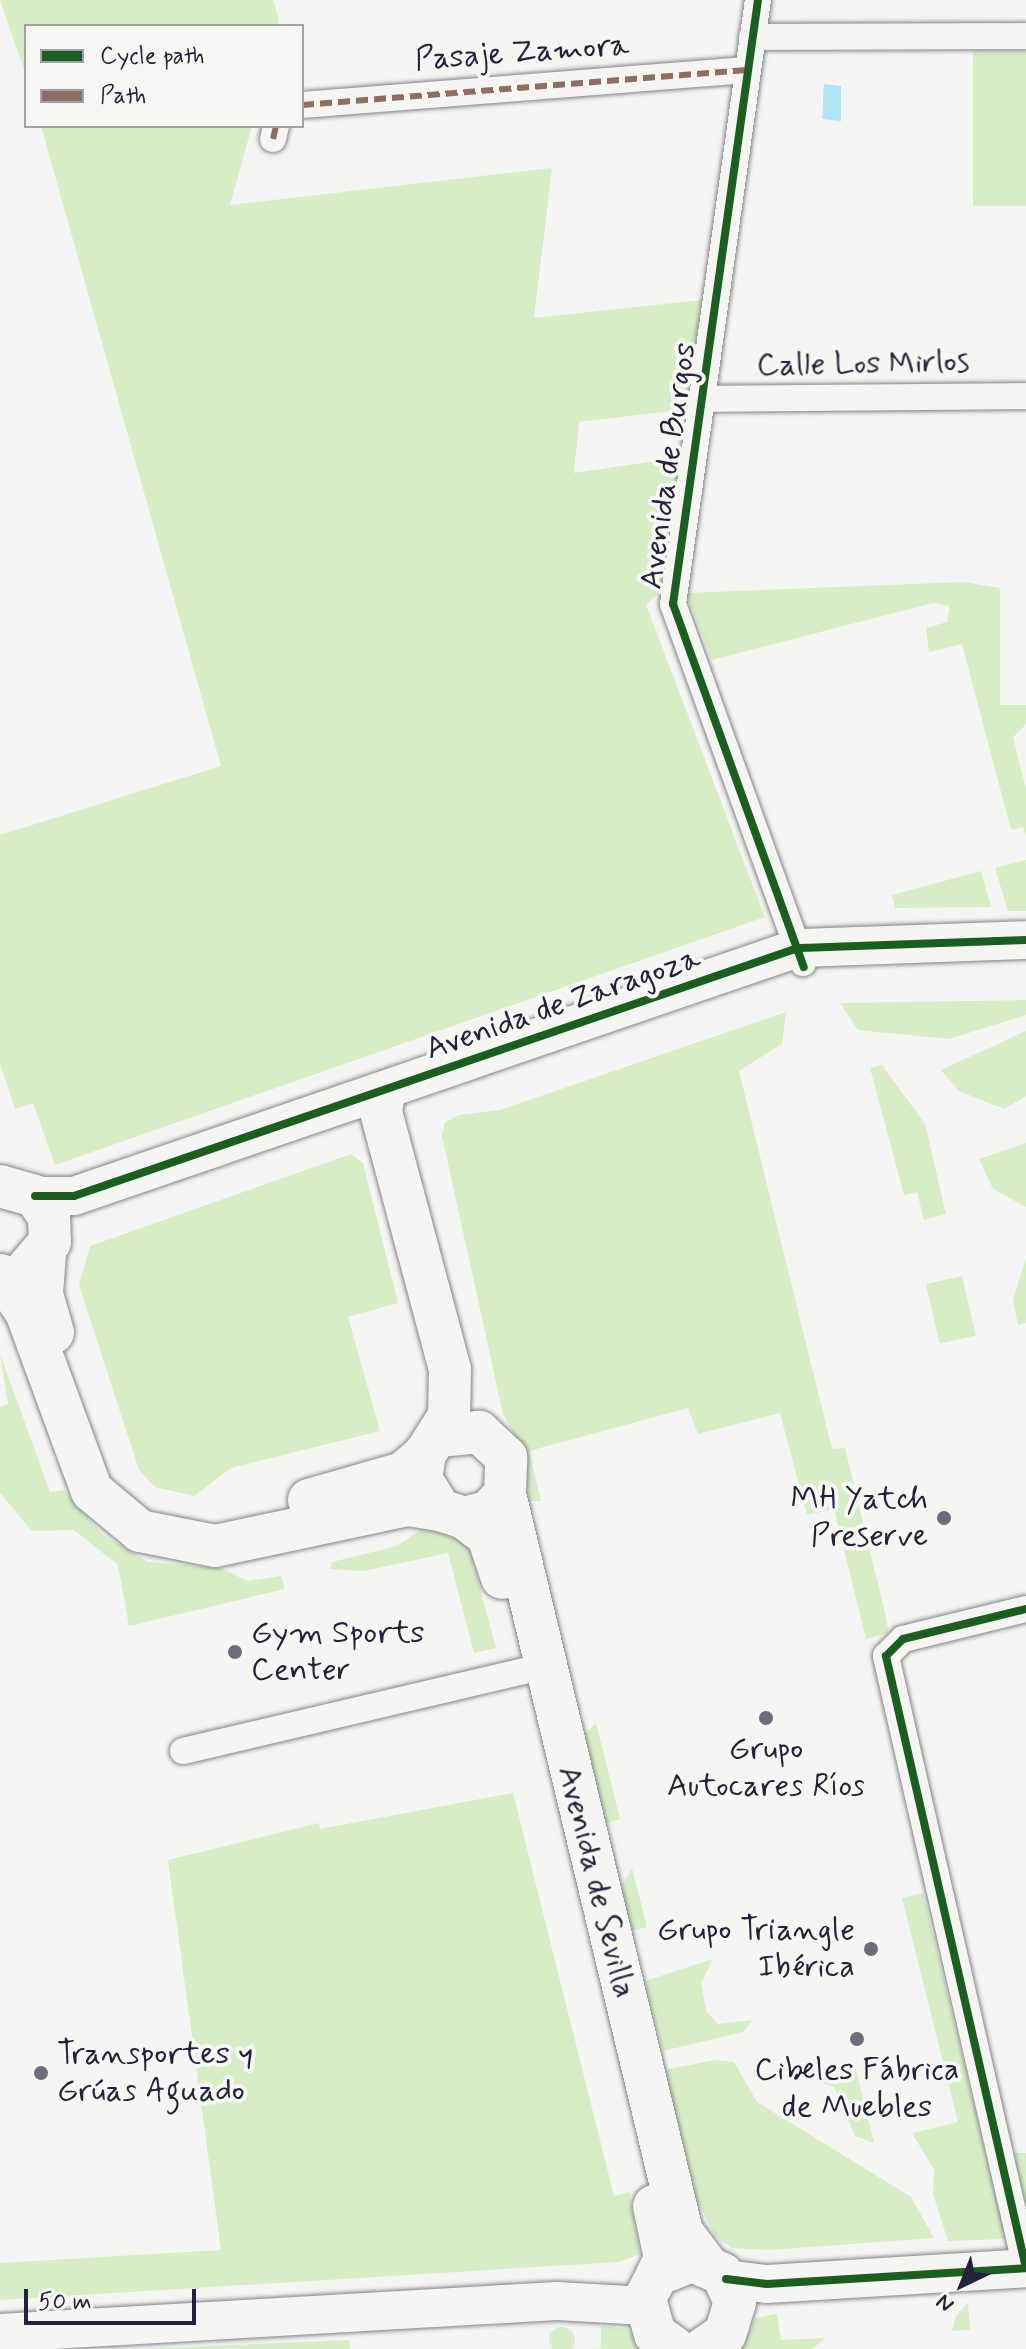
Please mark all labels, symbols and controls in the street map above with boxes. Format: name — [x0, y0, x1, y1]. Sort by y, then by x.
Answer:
legend — [24, 24, 304, 128]
street label: Pasaje Zamora — [414, 26, 630, 80]
text: Cycle path — [100, 41, 205, 72]
text: Path — [100, 81, 146, 112]
street label: Avenida de Burgos — [633, 341, 705, 591]
street label: Calle Los Mirlos — [755, 343, 971, 385]
street label: Avenida de Zaragoza — [422, 940, 704, 1068]
place label: MH Yatch Preserve — [794, 1481, 928, 1556]
marker: MH Yatch Preserve — [935, 1509, 953, 1527]
place label: Gym Sports Center — [251, 1615, 425, 1690]
marker: Gym Sports Center — [226, 1643, 244, 1661]
marker: Grupo Autocares Ríos — [757, 1709, 775, 1727]
place label: Grupo Autocares Ríos — [667, 1731, 865, 1806]
street label: Avenida de Sevilla — [548, 1758, 644, 2006]
place label: Grupo Triangle Ibérica — [660, 1912, 855, 1987]
marker: Grupo Triangle Ibérica — [862, 1940, 880, 1958]
marker: Cibeles Fábrica de Muebles — [848, 2030, 866, 2048]
place label: Transportes y Grúas Aguado — [57, 2036, 254, 2111]
place label: Cibeles Fábrica de Muebles — [755, 2052, 959, 2127]
marker: Transportes y Grúas Aguado — [32, 2064, 50, 2082]
north arrow — [922, 2245, 1002, 2325]
scale bar — [28, 2273, 200, 2323]
text: 50 m — [38, 2287, 92, 2318]
text: N — [931, 2287, 961, 2318]

